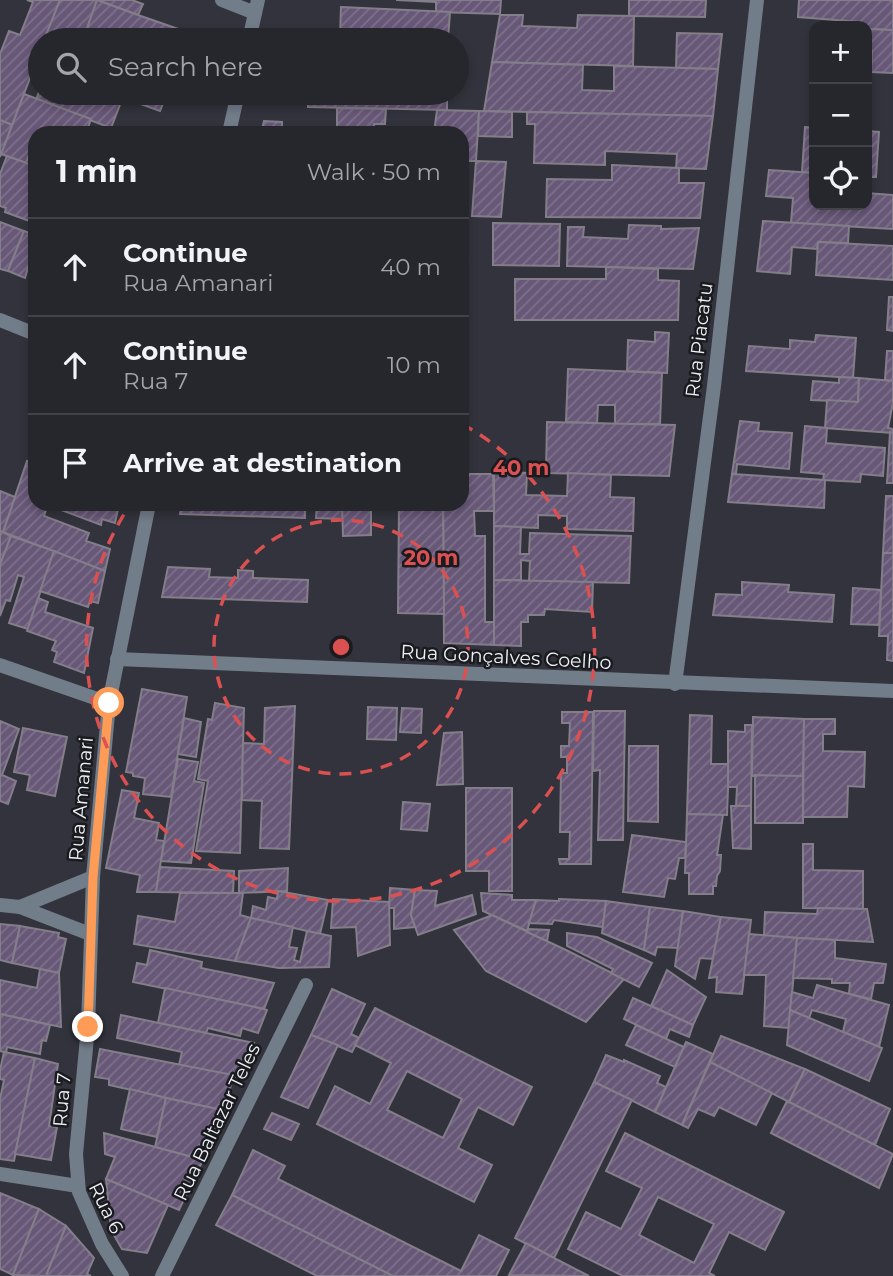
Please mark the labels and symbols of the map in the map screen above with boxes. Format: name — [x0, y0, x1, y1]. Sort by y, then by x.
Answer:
street label: Rua Piacatu — [681, 282, 717, 398]
text: 40 m — [493, 455, 549, 480]
text: 20 m — [404, 545, 458, 570]
centre of rings — [329, 635, 353, 659]
street label: Rua Gonçalves Coelho — [400, 640, 612, 674]
route start — [93, 687, 124, 718]
street label: Rua Amanari — [64, 736, 98, 862]
route end — [72, 1011, 103, 1042]
street label: Rua Baltazar Teles — [169, 1039, 265, 1205]
street label: Rua 7 — [48, 1072, 76, 1128]
street label: Rua 6 — [84, 1179, 128, 1237]

